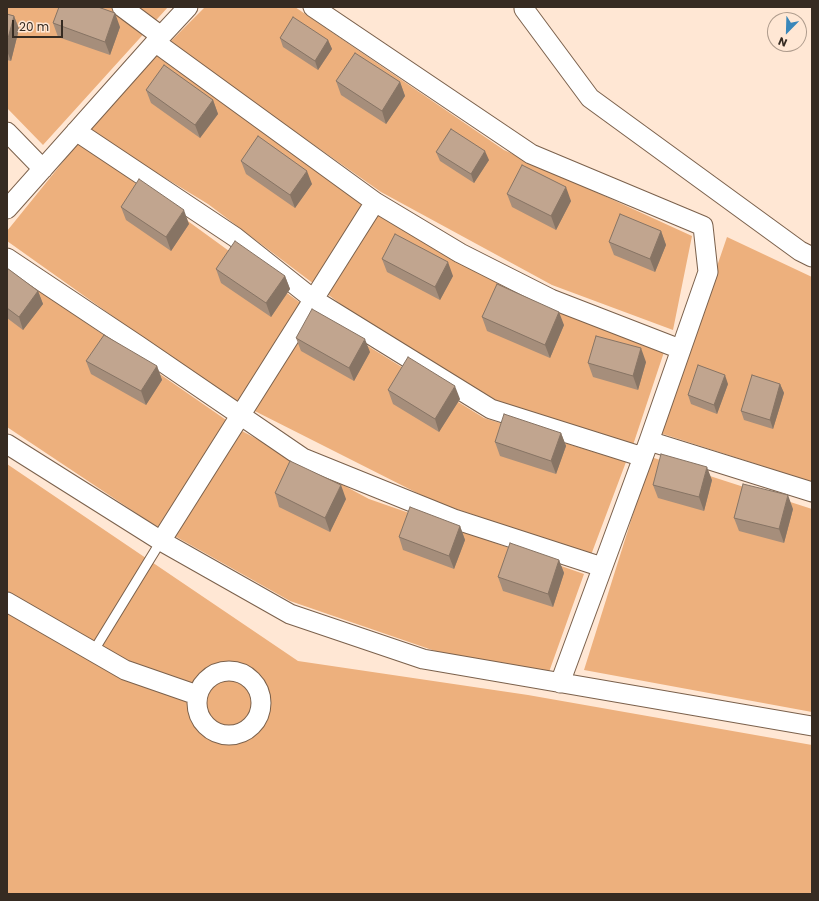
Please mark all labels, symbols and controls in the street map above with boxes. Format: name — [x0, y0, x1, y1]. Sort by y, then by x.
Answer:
scale bar — [14, 12, 65, 38]
north arrow — [767, 12, 807, 52]
text: 20 m — [19, 18, 49, 35]
text: N — [776, 33, 790, 51]

